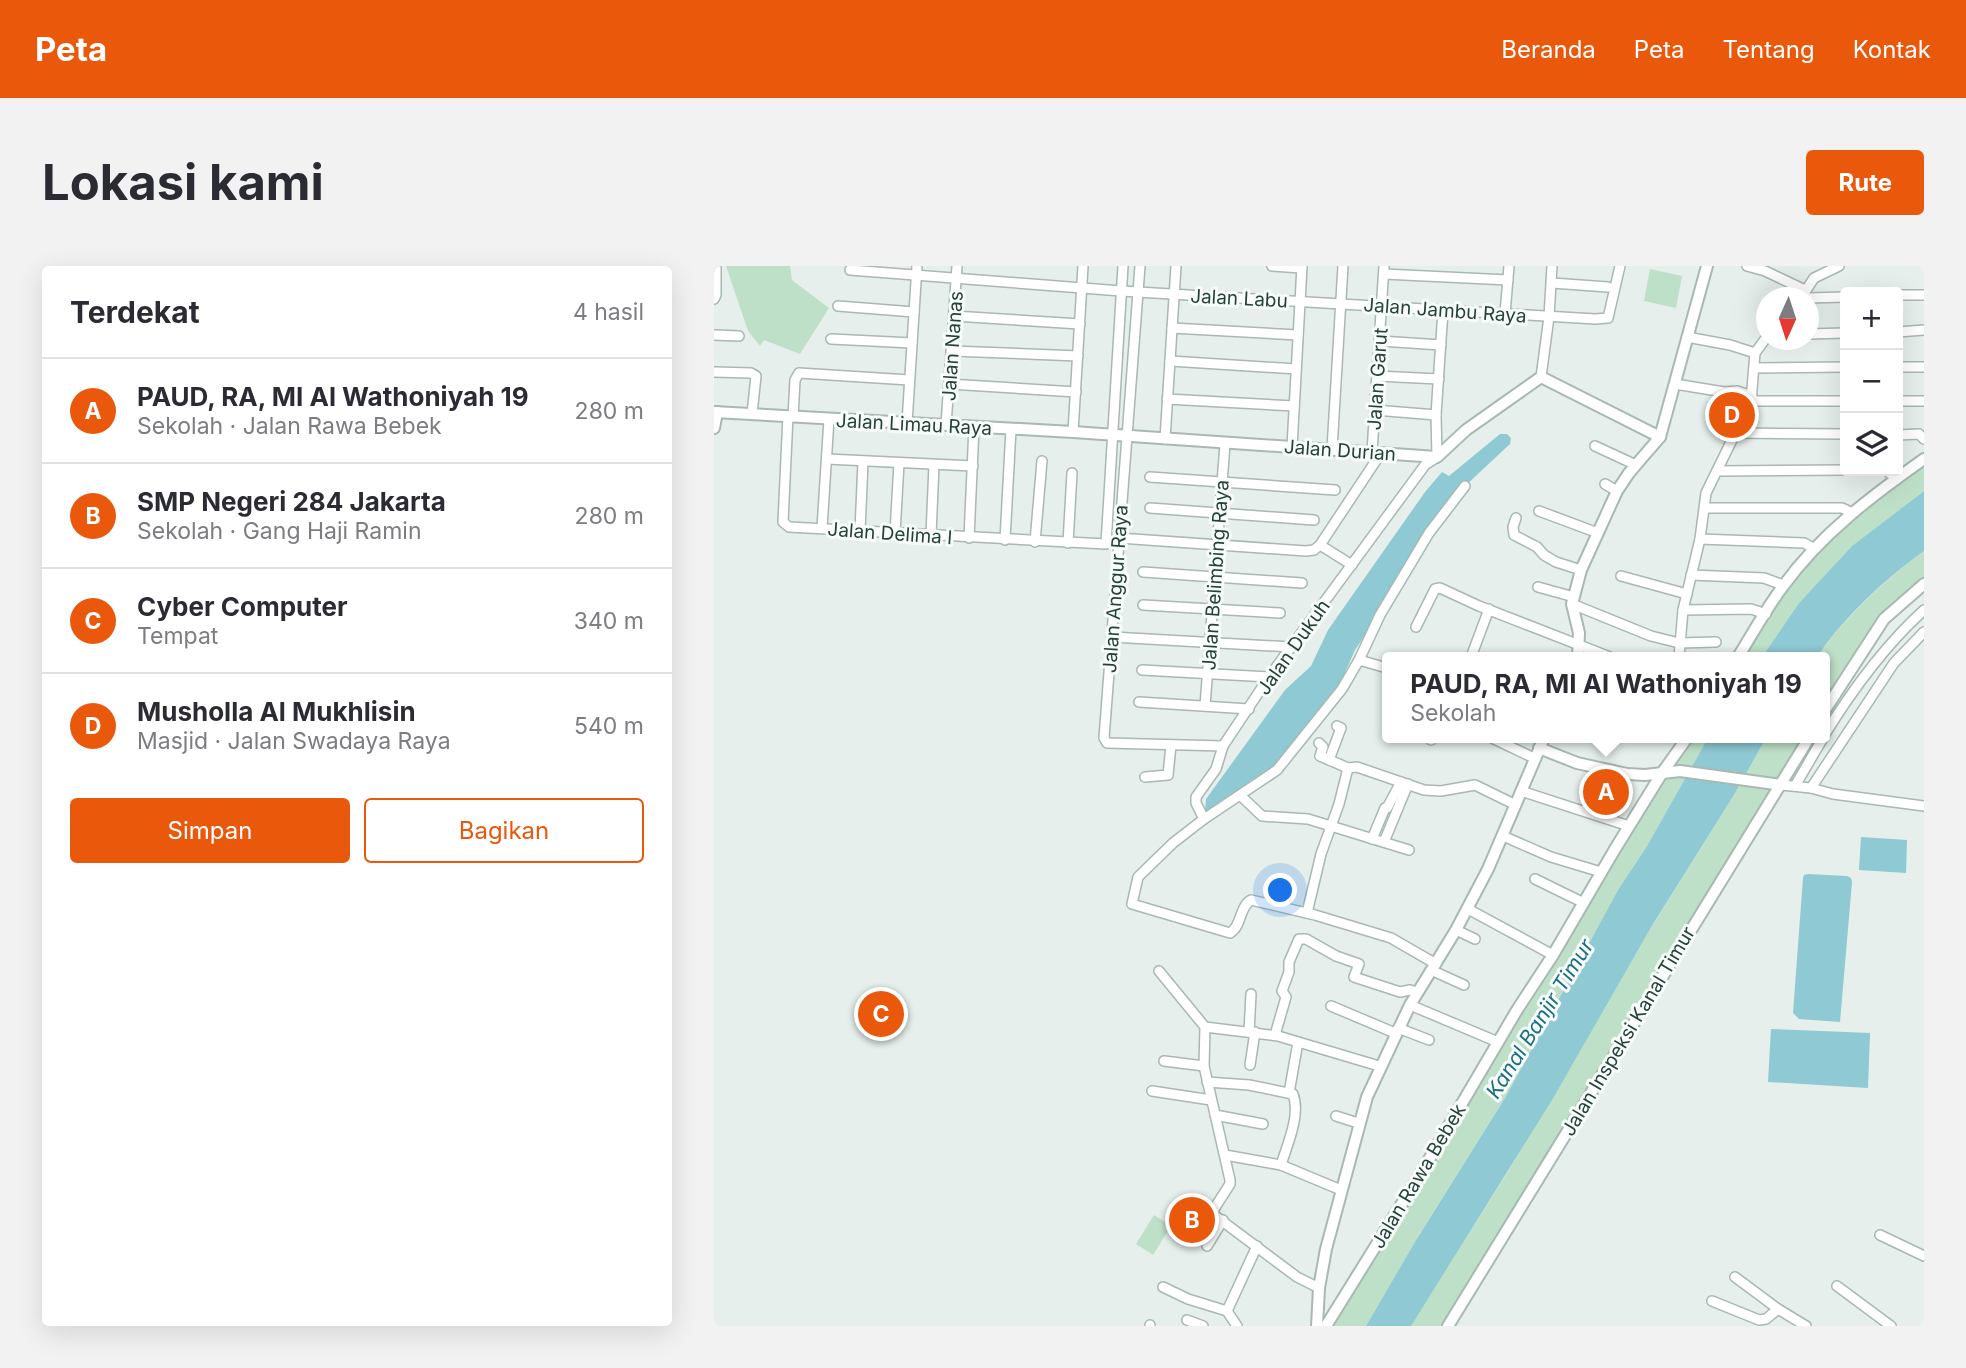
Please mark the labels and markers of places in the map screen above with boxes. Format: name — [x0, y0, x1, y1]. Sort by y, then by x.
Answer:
pin: D — [1709, 389, 1755, 441]
pin: A — [1583, 766, 1629, 818]
pin: C — [858, 988, 904, 1040]
pin: B — [1169, 1194, 1215, 1246]

